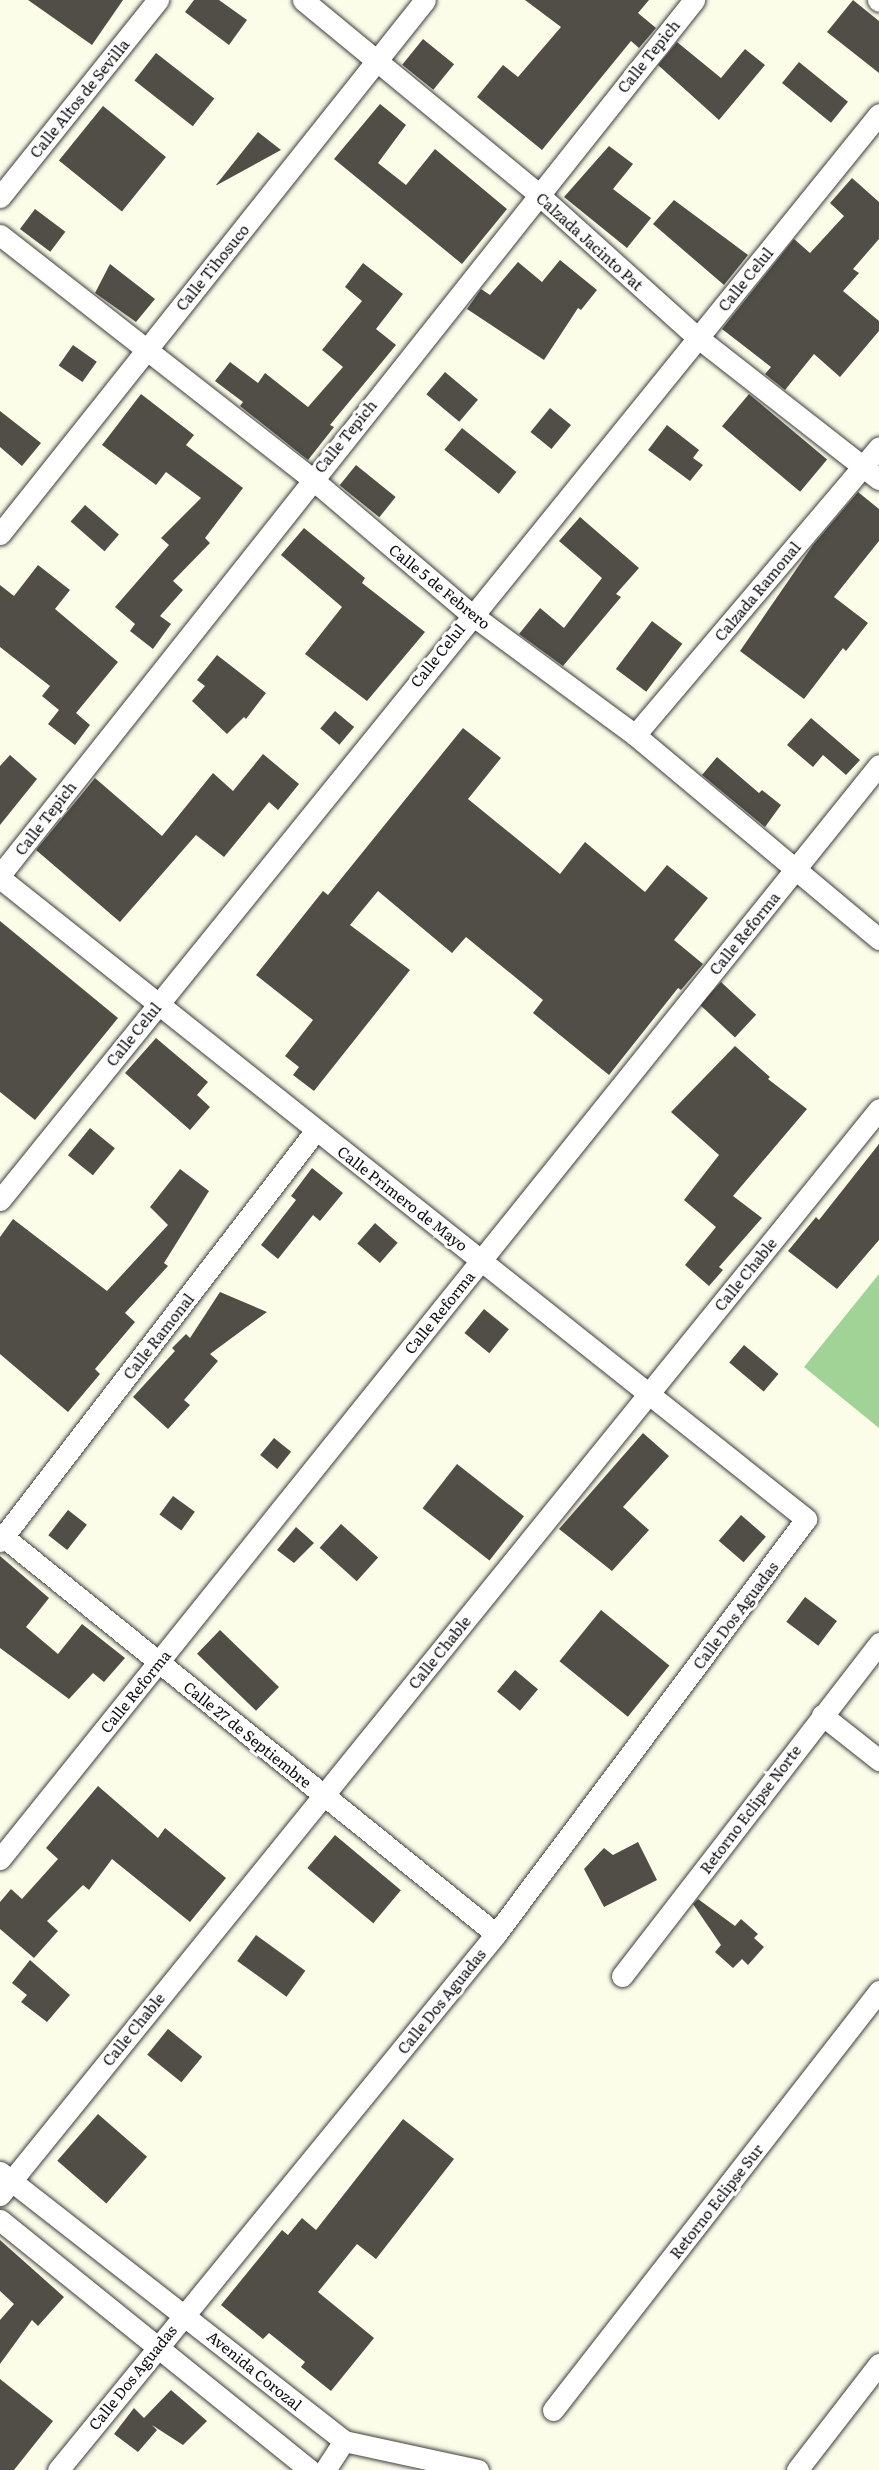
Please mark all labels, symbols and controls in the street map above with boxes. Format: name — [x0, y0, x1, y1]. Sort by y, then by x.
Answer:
street label: Calle Tepich — [613, 16, 683, 96]
street label: Calle Altos de Sevilla — [26, 35, 132, 161]
street label: Calzada Jacinto Pat — [533, 188, 647, 294]
street label: Calle Tihosuco — [172, 220, 252, 314]
street label: Calle Celul — [714, 244, 776, 314]
street label: Calle Tepich — [310, 396, 380, 476]
street label: Calzada Ramonal — [710, 538, 804, 644]
street label: Calle 5 de Febrero — [386, 540, 494, 632]
street label: Calle Celul — [406, 620, 468, 690]
street label: Calle Tepich — [11, 778, 79, 858]
street label: Calle Reforma — [705, 888, 783, 978]
street label: Calle Celul — [102, 999, 164, 1069]
street label: Calle Primero de Mayo — [334, 1142, 472, 1254]
street label: Calle Chable — [710, 1234, 780, 1314]
street label: Calle Reforma — [400, 1267, 478, 1357]
street label: Calle Ramonal — [119, 1290, 197, 1382]
street label: Calle Dos Aguadas — [689, 1558, 781, 1672]
street label: Calle Chable — [404, 1612, 474, 1692]
street label: Calle Reforma — [96, 1646, 174, 1736]
street label: Calle 27 de Septiembre — [181, 1677, 315, 1791]
street label: Retorno Eclipse Norte — [696, 1741, 804, 1877]
street label: Calle Dos Aguadas — [393, 1945, 489, 2057]
street label: Calle Chable — [98, 1989, 168, 2069]
street label: Retorno Eclipse Sur — [666, 2140, 766, 2262]
street label: Calle Dos Aguadas — [84, 2321, 180, 2433]
street label: Avenida Corozal — [204, 2326, 306, 2414]

